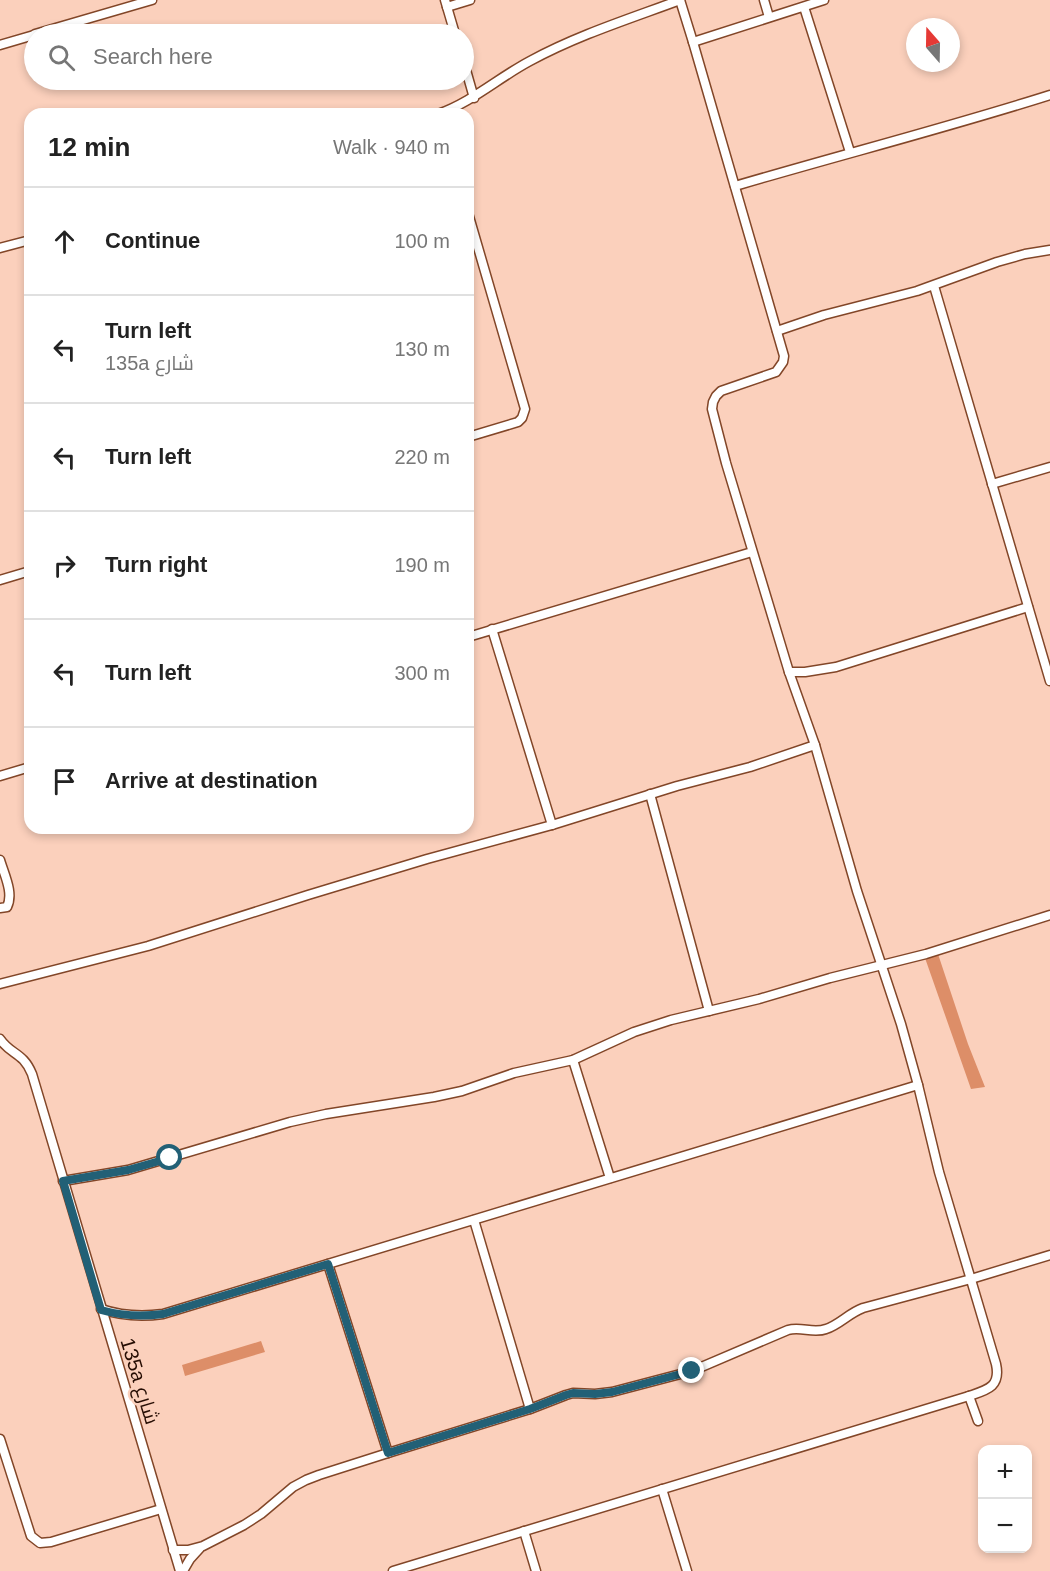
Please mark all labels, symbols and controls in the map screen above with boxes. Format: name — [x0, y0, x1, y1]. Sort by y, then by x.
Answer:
north arrow — [906, 18, 960, 72]
search box — [24, 24, 474, 90]
icon: search — [45, 41, 78, 74]
text: Search here — [93, 44, 213, 69]
text: 12 min — [48, 132, 130, 162]
text: Walk · 940 m — [333, 136, 450, 158]
icon: ahead — [48, 225, 81, 258]
text: Continue — [105, 228, 200, 253]
text: 100 m — [394, 230, 450, 252]
text: Turn left — [105, 318, 191, 343]
icon: left — [48, 333, 81, 366]
text: 130 m — [394, 338, 450, 360]
text: 135a شارع — [105, 352, 194, 374]
icon: left — [48, 441, 81, 474]
text: Turn left — [105, 444, 191, 469]
text: 220 m — [394, 446, 450, 468]
icon: right — [48, 549, 81, 582]
text: Turn right — [105, 552, 207, 577]
text: 190 m — [394, 554, 450, 576]
icon: left — [48, 657, 81, 690]
text: Turn left — [105, 660, 191, 685]
text: 300 m — [394, 662, 450, 684]
icon: arrive — [48, 765, 81, 798]
text: Arrive at destination — [105, 768, 318, 793]
route start — [156, 1144, 182, 1170]
street label: 135a شارع — [114, 1335, 164, 1428]
route end — [678, 1357, 704, 1383]
map controls — [978, 1445, 1032, 1553]
button: + — [978, 1445, 1032, 1499]
button: − — [978, 1499, 1032, 1553]

